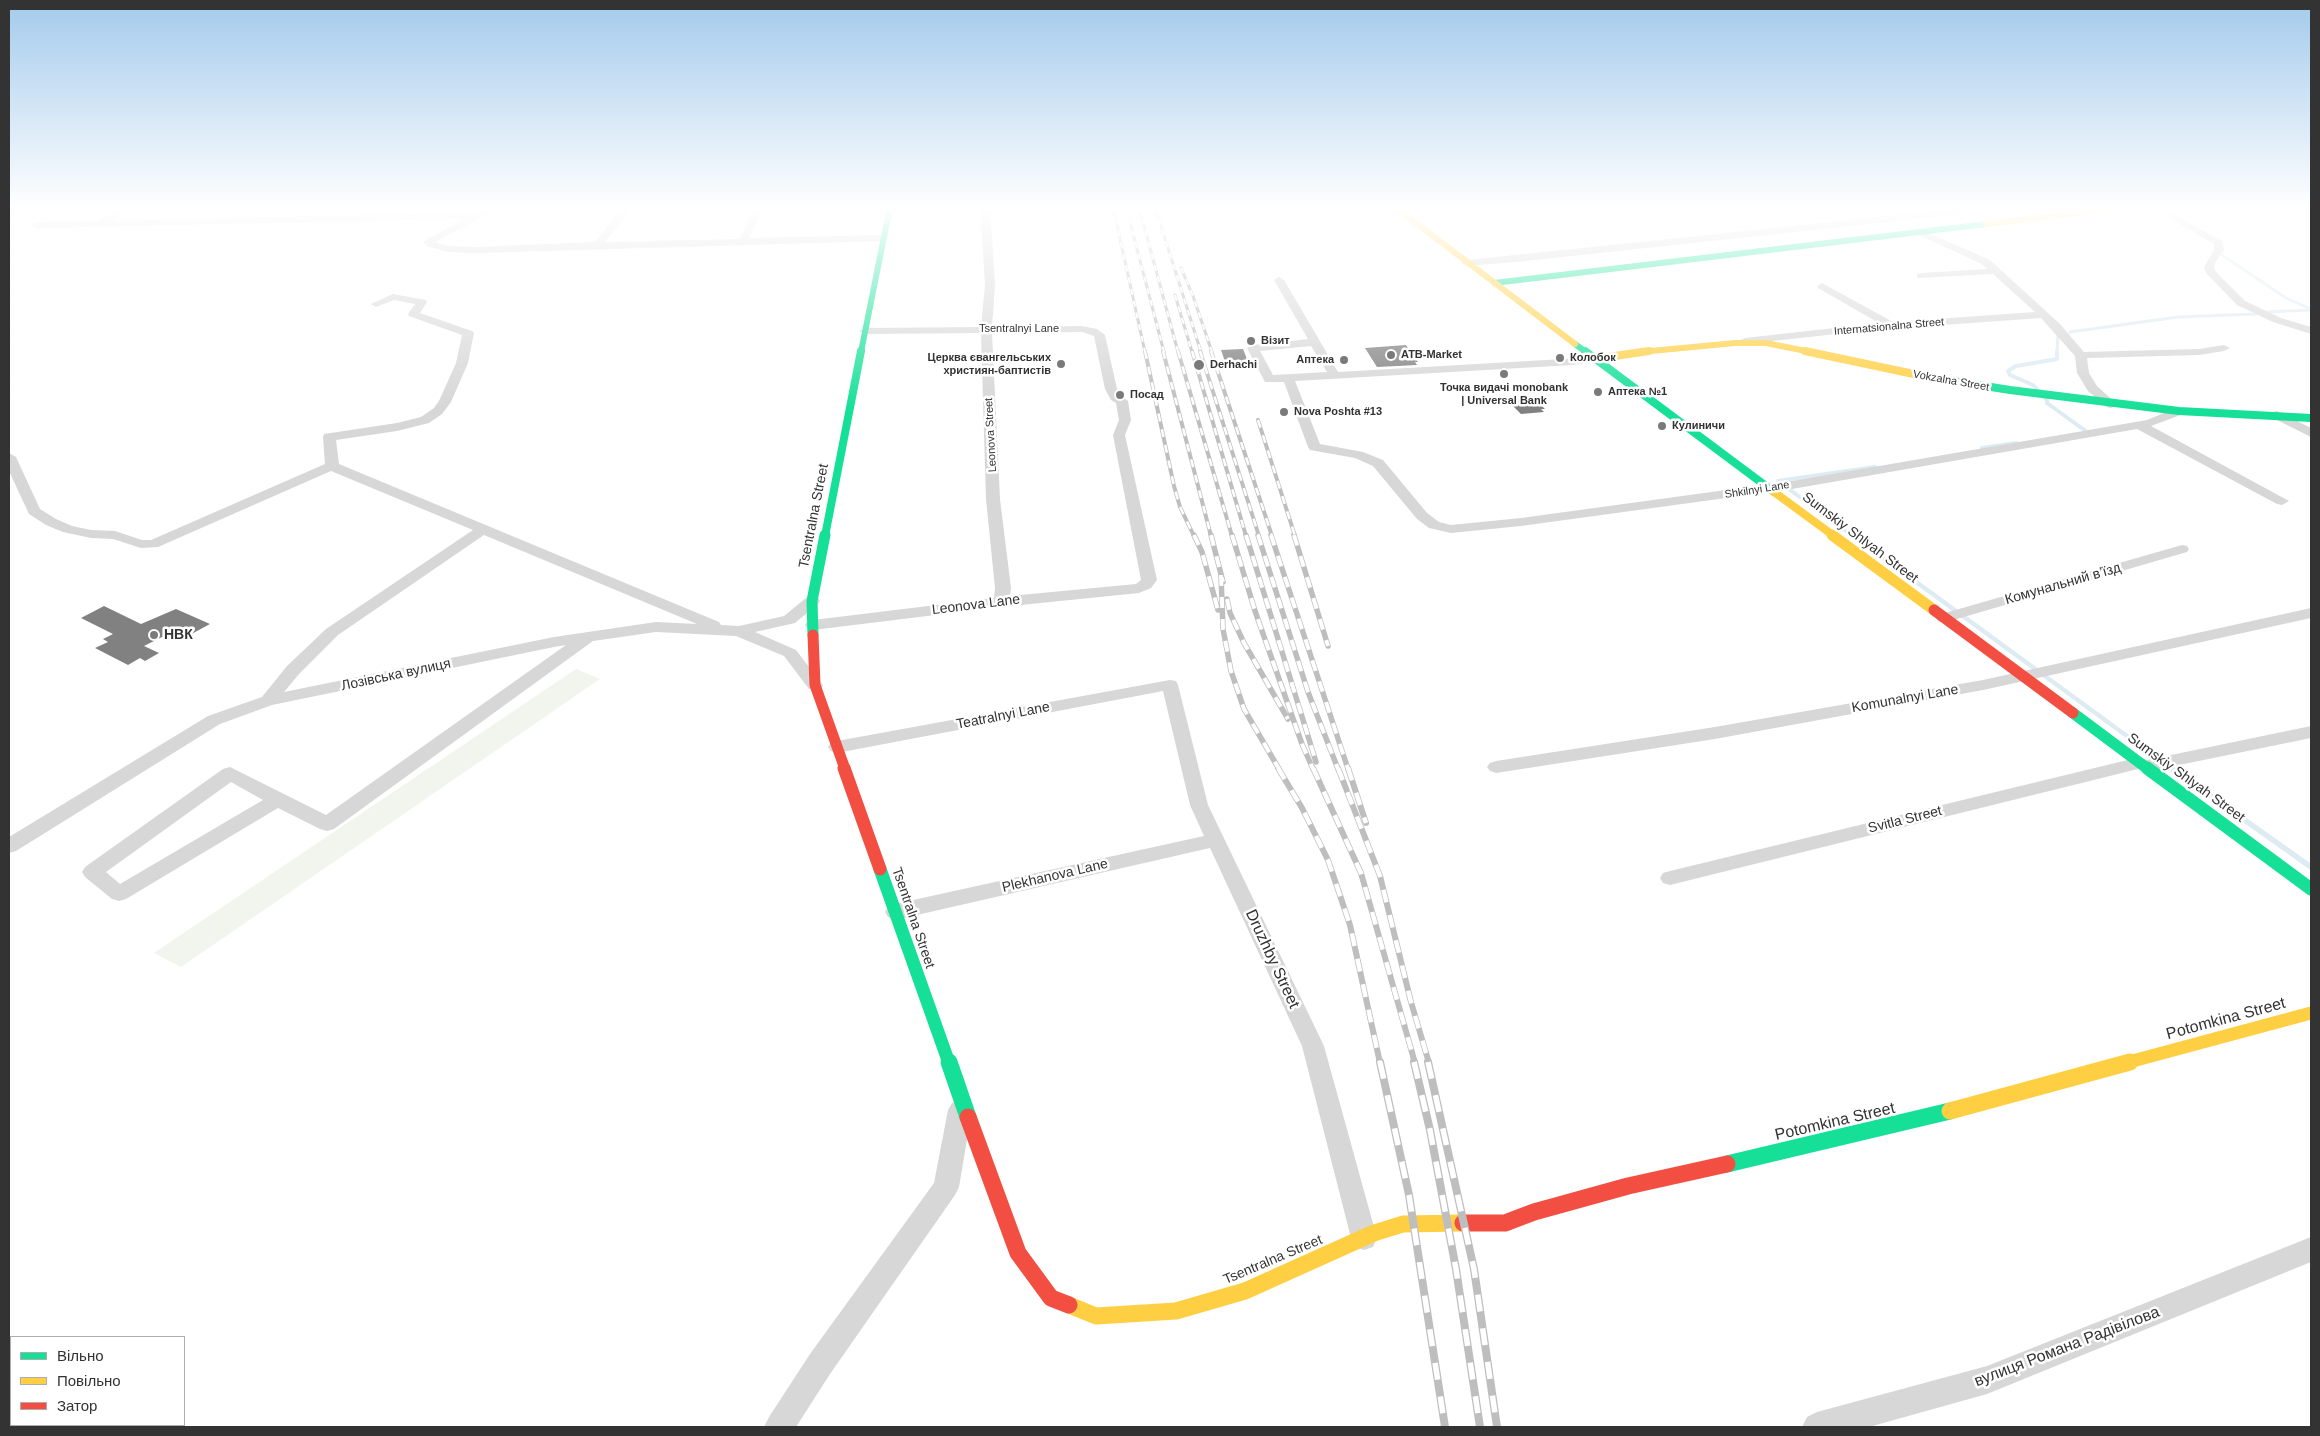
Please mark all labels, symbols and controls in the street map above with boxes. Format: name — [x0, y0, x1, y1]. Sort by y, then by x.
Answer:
street label: Internatsionalna Street — [1833, 316, 1945, 338]
street label: Tsentralnyi Lane — [979, 322, 1059, 336]
place label: Візит — [1261, 334, 1290, 348]
marker: Візит — [1245, 335, 1257, 347]
place label: ATB-Market — [1401, 348, 1462, 362]
marker: ATB-Market — [1385, 349, 1397, 361]
place label: Церква євангельських християн-баптистів — [928, 351, 1051, 377]
place label: Колобок — [1570, 351, 1616, 365]
marker: Колобок — [1554, 352, 1566, 364]
place label: Аптека — [1296, 353, 1334, 367]
marker: Аптека — [1338, 354, 1350, 366]
marker: Церква євангельських християн-баптистів — [1055, 358, 1067, 370]
marker: Derhachi — [1192, 358, 1206, 372]
place label: Derhachi — [1210, 358, 1257, 372]
marker: Точка видачі monobank | Universal Bank — [1498, 368, 1510, 380]
street label: Vokzalna Street — [1912, 368, 1990, 394]
place label: Точка видачі monobank | Universal Bank — [1440, 381, 1568, 407]
place label: Аптека №1 — [1608, 385, 1667, 399]
marker: Аптека №1 — [1592, 386, 1604, 398]
place label: Посад — [1130, 388, 1164, 402]
marker: Посад — [1114, 389, 1126, 401]
street label: Leonova Street — [982, 397, 1000, 473]
place label: Nova Poshta #13 — [1294, 405, 1382, 419]
marker: Nova Poshta #13 — [1278, 406, 1290, 418]
place label: Кулиничи — [1672, 419, 1725, 433]
marker: Кулиничи — [1656, 420, 1668, 432]
street label: Tsentralna Street — [796, 462, 832, 570]
street label: Shkilnyi Lane — [1724, 478, 1790, 502]
street label: Sumskiy Shlyah Street — [1799, 489, 1921, 587]
street label: Комунальний в’їзд — [2003, 559, 2123, 609]
street label: Leonova Lane — [931, 591, 1021, 619]
place label: НВК — [164, 627, 193, 643]
marker: НВК — [148, 629, 160, 641]
street label: Лозівська вулиця — [340, 655, 452, 695]
street label: Komunalnyi Lane — [1850, 681, 1960, 717]
street label: Teatralnyi Lane — [955, 699, 1051, 733]
street label: Sumskiy Shlyah Street — [2124, 730, 2248, 826]
street label: Svitla Street — [1866, 803, 1944, 837]
street label: Plekhanova Lane — [1000, 856, 1110, 896]
street label: Tsentralna Street — [888, 865, 938, 971]
street label: Druzhby Street — [1241, 907, 1303, 1011]
street label: Potomkina Street — [2164, 994, 2288, 1044]
street label: Potomkina Street — [1773, 1099, 1897, 1145]
street label: Tsentralna Street — [1221, 1232, 1325, 1288]
street label: вулиця Романа Радівілова — [1972, 1303, 2162, 1391]
legend — [10, 1336, 185, 1426]
text: Вільно — [57, 1347, 104, 1364]
text: Повільно — [57, 1372, 121, 1389]
text: Затор — [57, 1397, 97, 1414]

